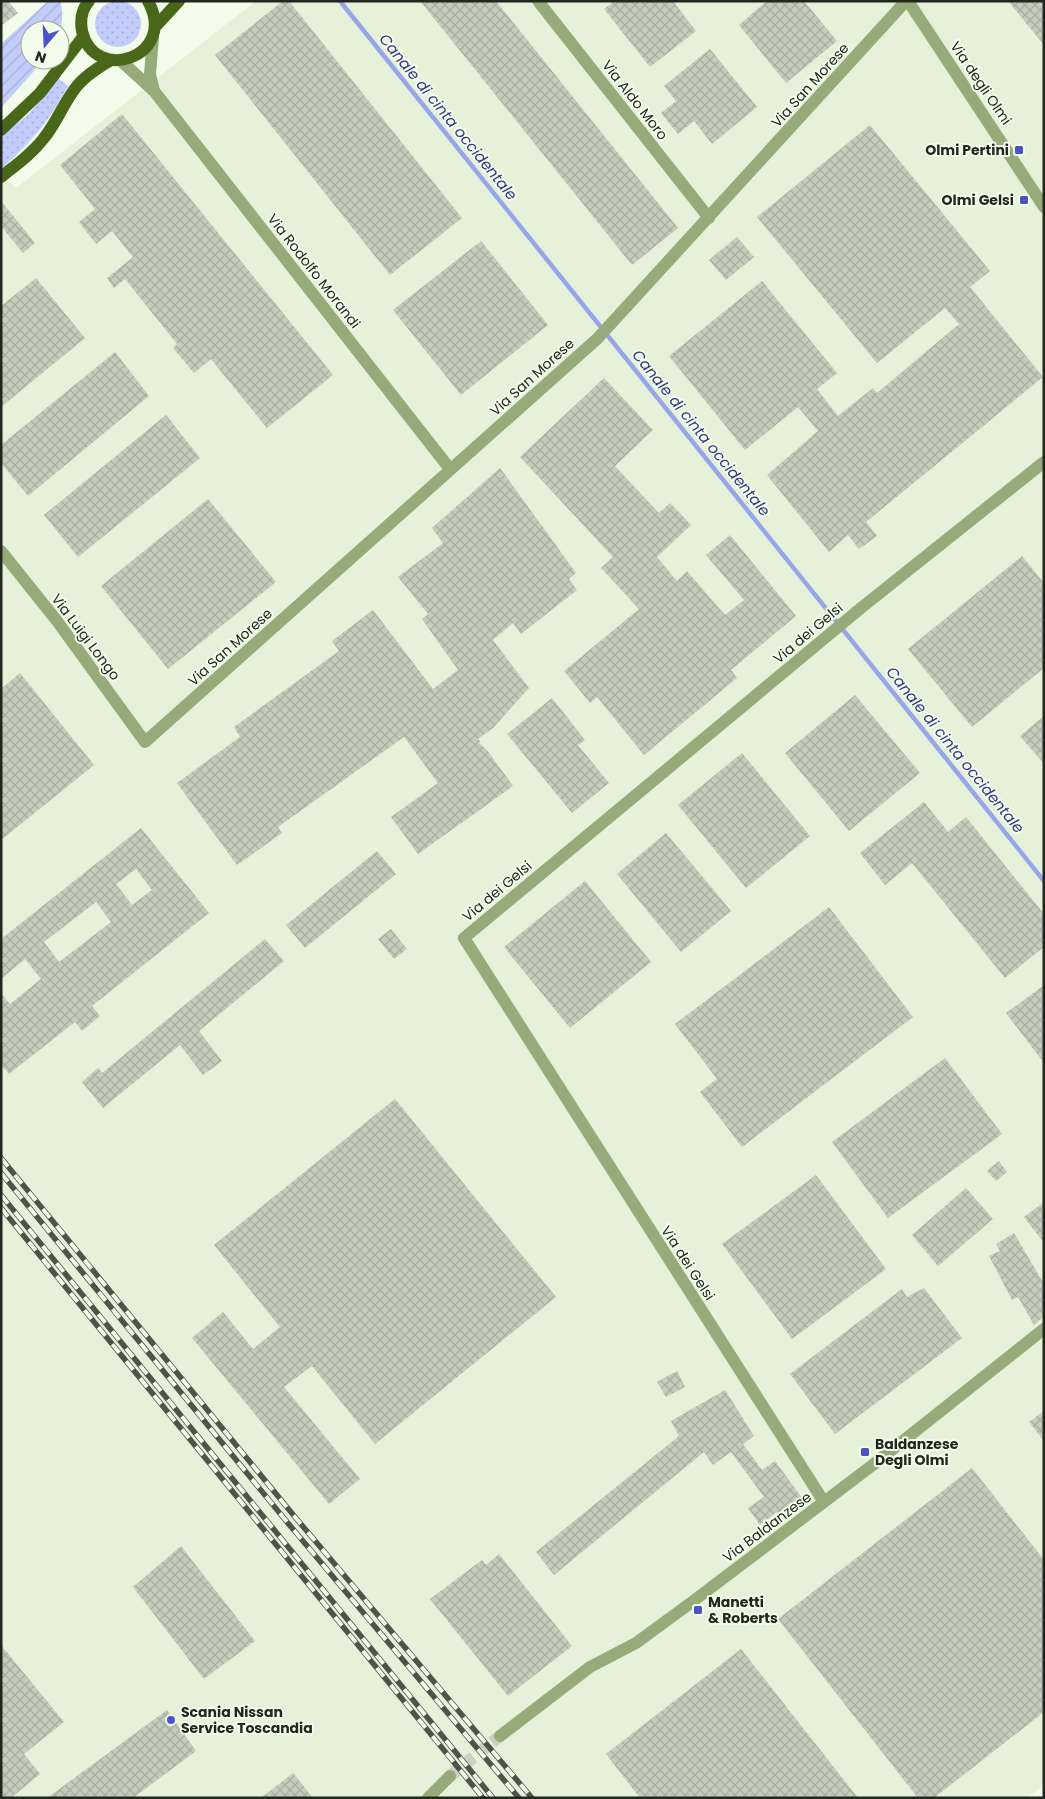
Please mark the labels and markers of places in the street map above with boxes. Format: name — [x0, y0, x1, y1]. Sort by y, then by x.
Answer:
place label: Olmi Pertini — [925, 140, 1009, 160]
marker: Olmi Pertini — [1013, 144, 1025, 156]
place label: Olmi Gelsi — [942, 190, 1014, 210]
marker: Olmi Gelsi — [1018, 194, 1030, 206]
place label: Baldanzese Degli Olmi — [875, 1434, 959, 1470]
marker: Baldanzese Degli Olmi — [859, 1446, 871, 1458]
place label: Manetti & Roberts — [708, 1592, 778, 1628]
marker: Manetti & Roberts — [692, 1604, 704, 1616]
place label: Scania Nissan Service Toscandia — [181, 1702, 313, 1738]
marker: Scania Nissan Service Toscandia — [165, 1714, 177, 1726]

